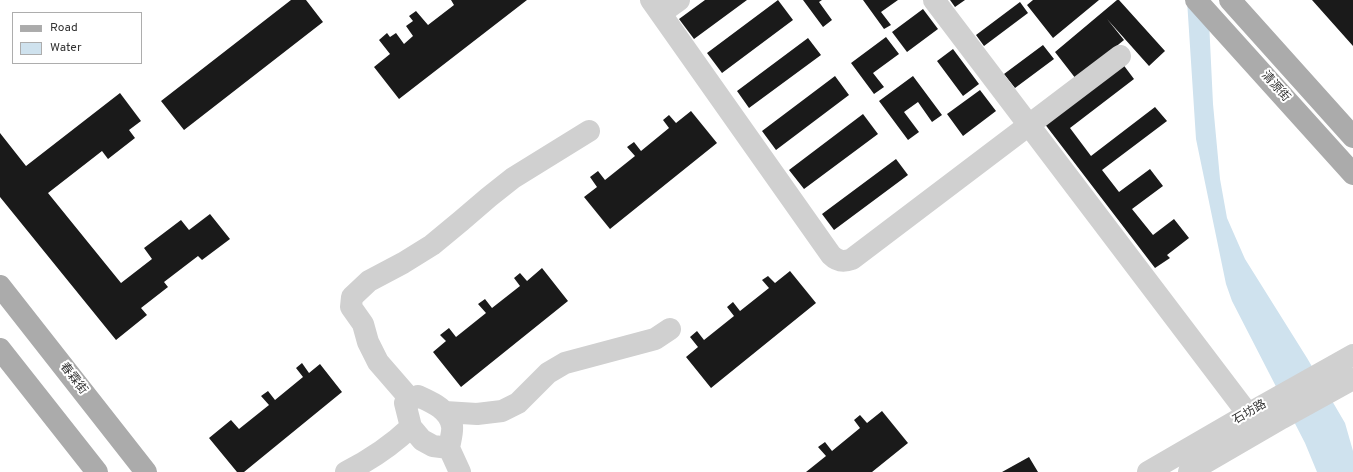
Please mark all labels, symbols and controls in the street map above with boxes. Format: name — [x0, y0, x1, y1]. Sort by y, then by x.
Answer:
legend — [12, 12, 142, 64]
text: Road — [50, 20, 78, 36]
text: Water — [50, 40, 82, 56]
street label: 清源街 — [1258, 69, 1292, 105]
street label: 春霖街 — [56, 360, 90, 398]
street label: 石坊路 — [1231, 398, 1269, 428]

